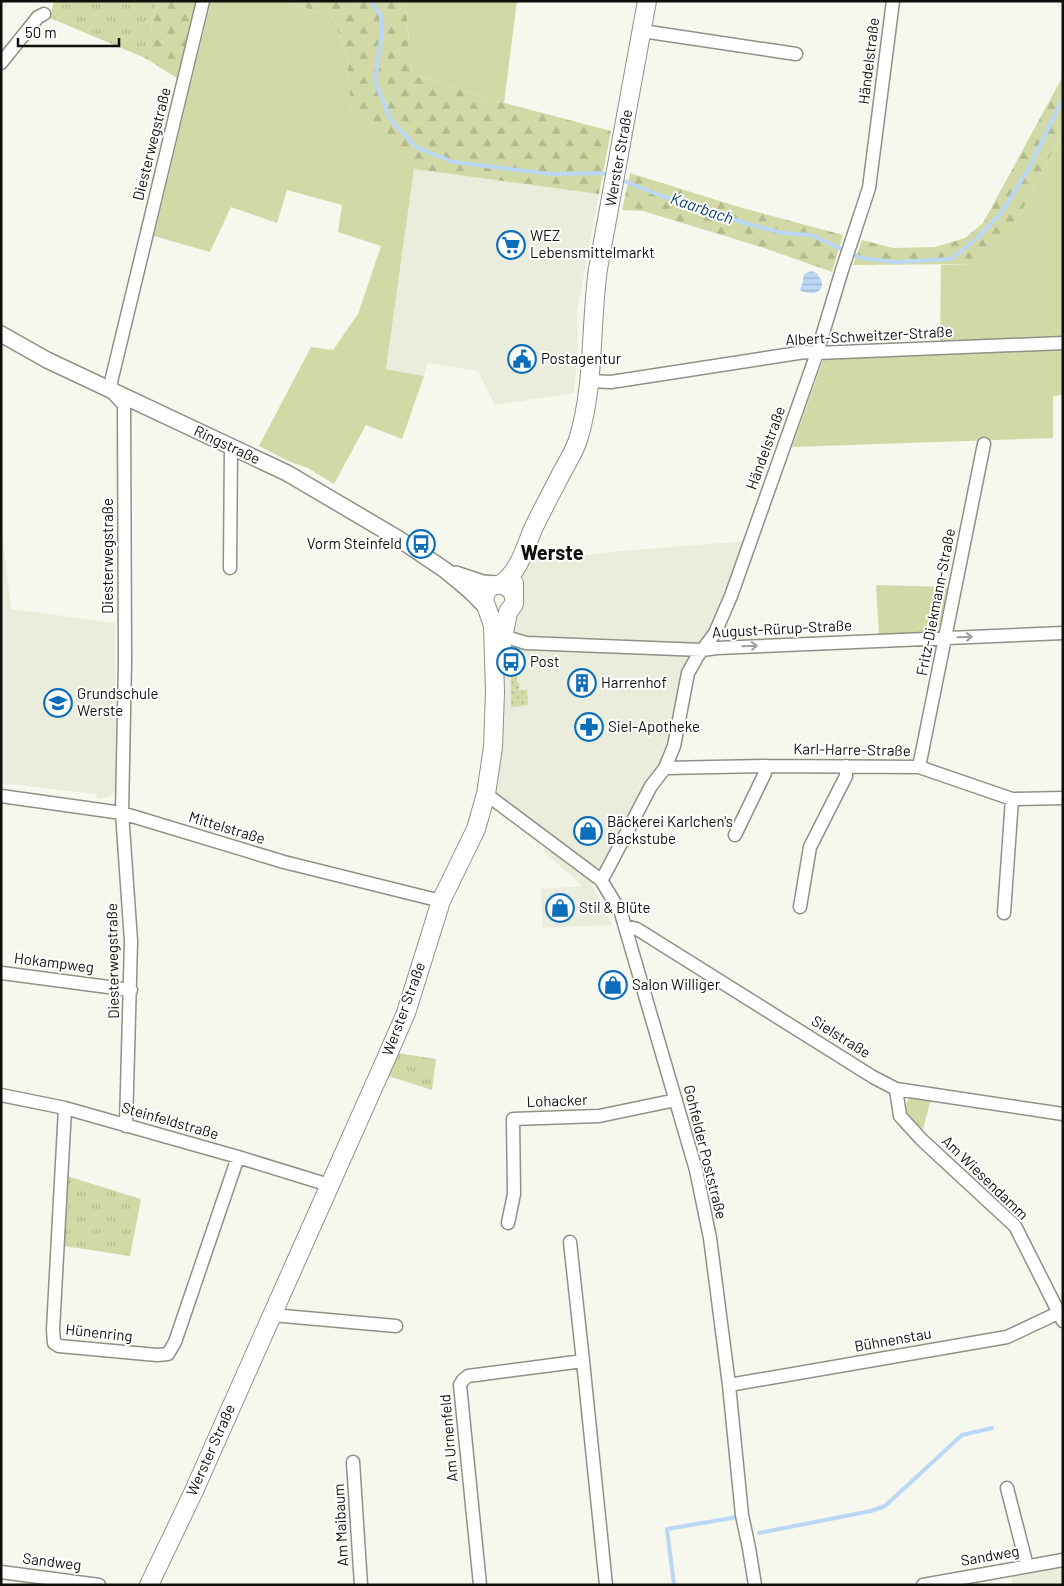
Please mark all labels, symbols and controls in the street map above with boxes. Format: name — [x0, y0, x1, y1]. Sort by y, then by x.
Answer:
scale bar — [18, 15, 119, 47]
street label: Händelstraße — [854, 17, 882, 105]
text: 50 m — [25, 23, 57, 41]
street label: Diesterwegstraße — [128, 85, 174, 202]
street label: Werster Straße — [601, 108, 635, 208]
water label: Kaarbach — [668, 188, 736, 227]
place label: WEZ Lebensmittelmarkt — [530, 226, 655, 261]
supermarket icon: WEZ Lebensmittelmarkt — [496, 230, 526, 260]
street label: Albert-Schweitzer-Straße — [785, 322, 953, 348]
public building icon: Postagentur — [507, 344, 537, 374]
place label: Postagentur — [541, 349, 622, 367]
street label: Händelstraße — [742, 404, 788, 492]
street label: Ringstraße — [191, 421, 263, 467]
street label: Diesterwegstraße — [98, 498, 116, 614]
street label: Fritz-Diekmann-Straße — [912, 526, 958, 677]
bus stop icon: Vorm Steinfeld — [406, 529, 436, 559]
place label: Vorm Steinfeld — [307, 534, 402, 552]
district label: Werste — [520, 540, 584, 564]
street label: August-Rürup-Straße — [712, 615, 852, 641]
one-way arrow — [957, 633, 973, 642]
one-way arrow — [742, 642, 758, 651]
bus stop icon: Post — [496, 647, 526, 677]
place label: Post — [530, 652, 559, 670]
building icon: Harrenhof — [567, 668, 597, 698]
place label: Harrenhof — [601, 673, 667, 691]
place label: Grundschule Werste — [77, 684, 158, 719]
school or university icon: Grundschule Werste — [43, 688, 73, 718]
pharmacy icon: Siel-Apotheke — [574, 712, 604, 742]
place label: Siel-Apotheke — [608, 717, 700, 735]
street label: Karl-Harre-Straße — [793, 739, 911, 759]
street label: Mittelstraße — [187, 807, 268, 847]
place label: Bäckerei Karlchen's Backstube — [607, 812, 733, 847]
shop icon: Bäckerei Karlchen's Backstube — [573, 816, 603, 846]
shop icon: Stil & Blüte — [545, 893, 575, 923]
place label: Stil & Blüte — [579, 898, 651, 916]
street label: Diesterwegstraße — [102, 903, 122, 1019]
street label: Hokampweg — [13, 948, 95, 976]
street label: Werster Straße — [378, 959, 428, 1058]
shop icon: Salon Williger — [598, 970, 628, 1000]
place label: Salon Williger — [632, 975, 721, 993]
street label: Sielstraße — [809, 1011, 874, 1061]
street label: Gohfelder Poststraße — [681, 1083, 731, 1221]
street label: Lohacker — [526, 1090, 588, 1110]
street label: Steinfeldstraße — [120, 1098, 221, 1143]
street label: Am Wiesendamm — [939, 1131, 1033, 1223]
street label: Hünenring — [65, 1320, 134, 1344]
street label: Bühnenstau — [853, 1323, 933, 1355]
street label: Am Urnenfeld — [435, 1393, 461, 1483]
street label: Werster Straße — [182, 1401, 238, 1498]
street label: Am Maibaum — [329, 1483, 351, 1567]
street label: Sandweg — [959, 1541, 1021, 1569]
street label: Sandweg — [22, 1548, 83, 1574]

